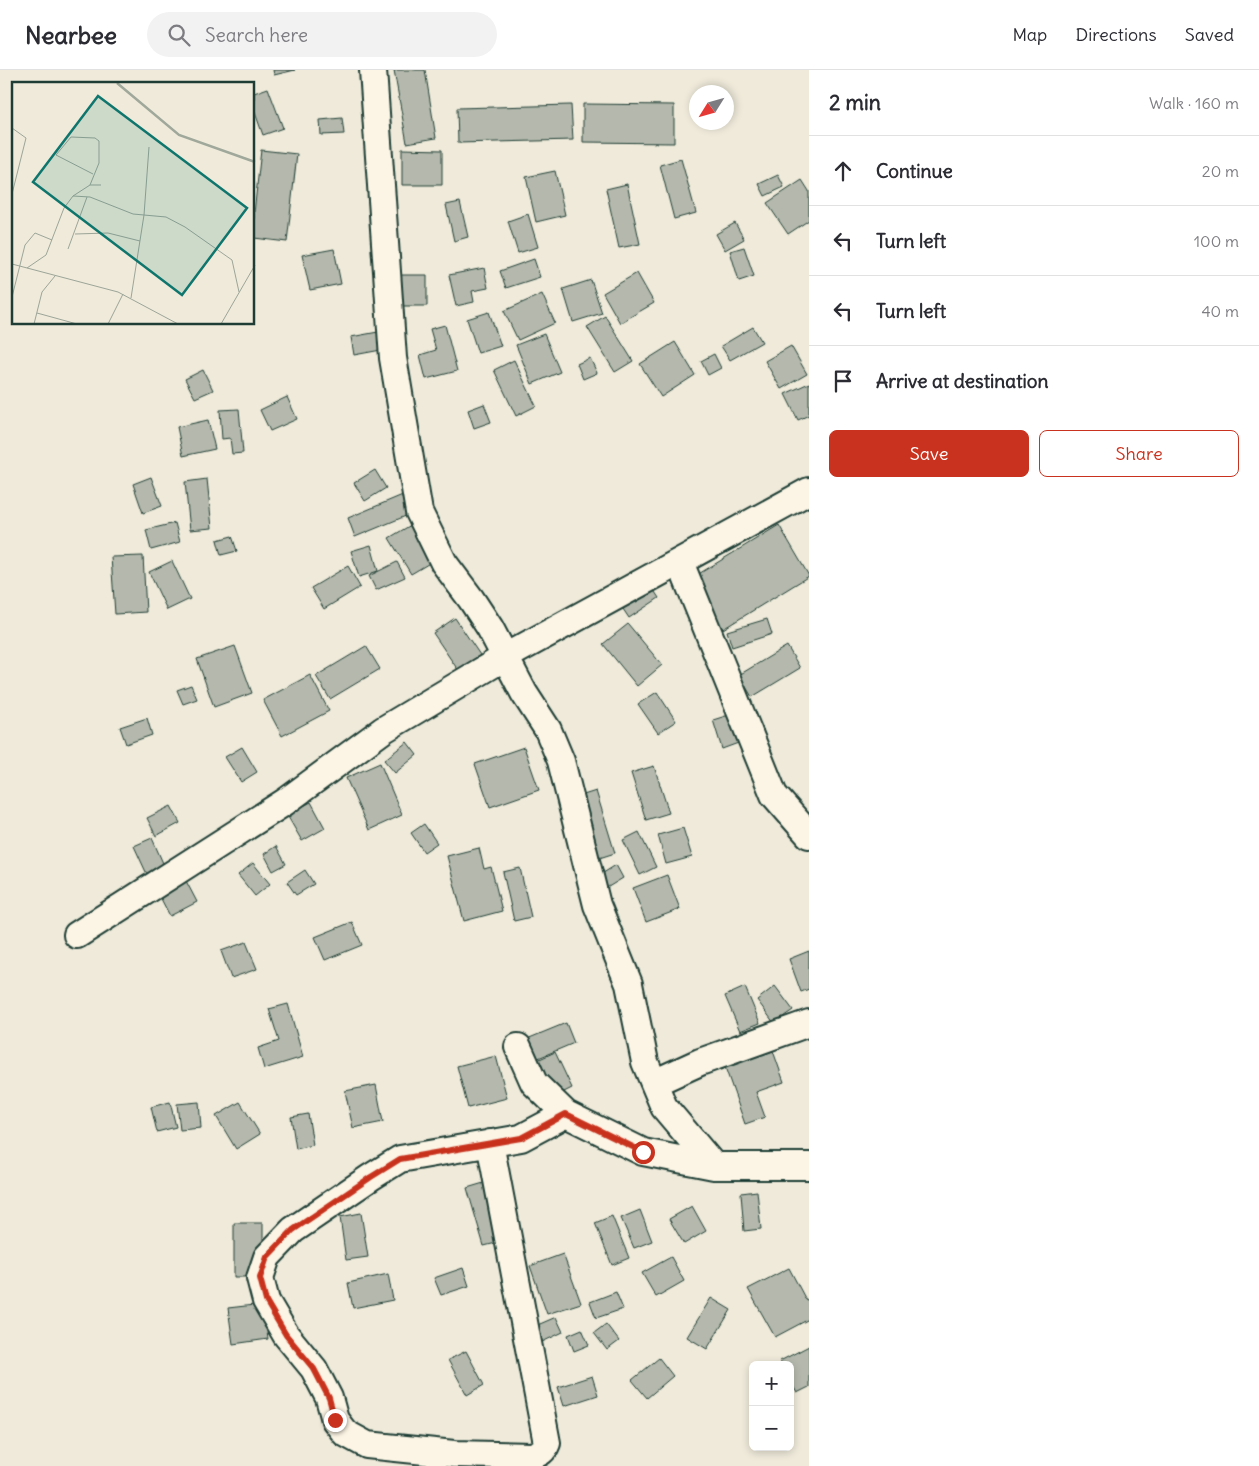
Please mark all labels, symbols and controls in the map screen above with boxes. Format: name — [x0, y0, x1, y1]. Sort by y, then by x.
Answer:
search box — [147, 12, 497, 57]
text: Nearbee — [25, 20, 117, 50]
icon: search — [165, 21, 193, 49]
text: Search here — [205, 23, 308, 47]
text: Map — [1012, 23, 1047, 46]
text: Directions — [1075, 23, 1157, 46]
text: Saved — [1185, 23, 1234, 46]
inset map — [12, 82, 255, 325]
north arrow — [689, 85, 734, 130]
text: 2 min — [829, 89, 881, 116]
text: Walk · 160 m — [1149, 93, 1239, 113]
icon: ahead — [829, 157, 857, 185]
text: Continue — [876, 159, 953, 183]
text: 20 m — [1202, 161, 1239, 181]
icon: left — [829, 227, 857, 255]
text: Turn left — [876, 229, 946, 253]
text: 100 m — [1194, 231, 1239, 251]
icon: left — [829, 297, 857, 325]
text: Turn left — [876, 299, 946, 323]
text: 40 m — [1201, 301, 1239, 321]
icon: arrive — [829, 367, 857, 395]
text: Arrive at destination — [876, 369, 1049, 393]
button: Save — [829, 430, 1029, 477]
button: Share — [1039, 430, 1239, 477]
route start — [632, 1141, 655, 1164]
map controls — [749, 1361, 794, 1451]
button: + — [749, 1361, 794, 1406]
button: − — [749, 1406, 794, 1451]
route end — [324, 1409, 347, 1432]

